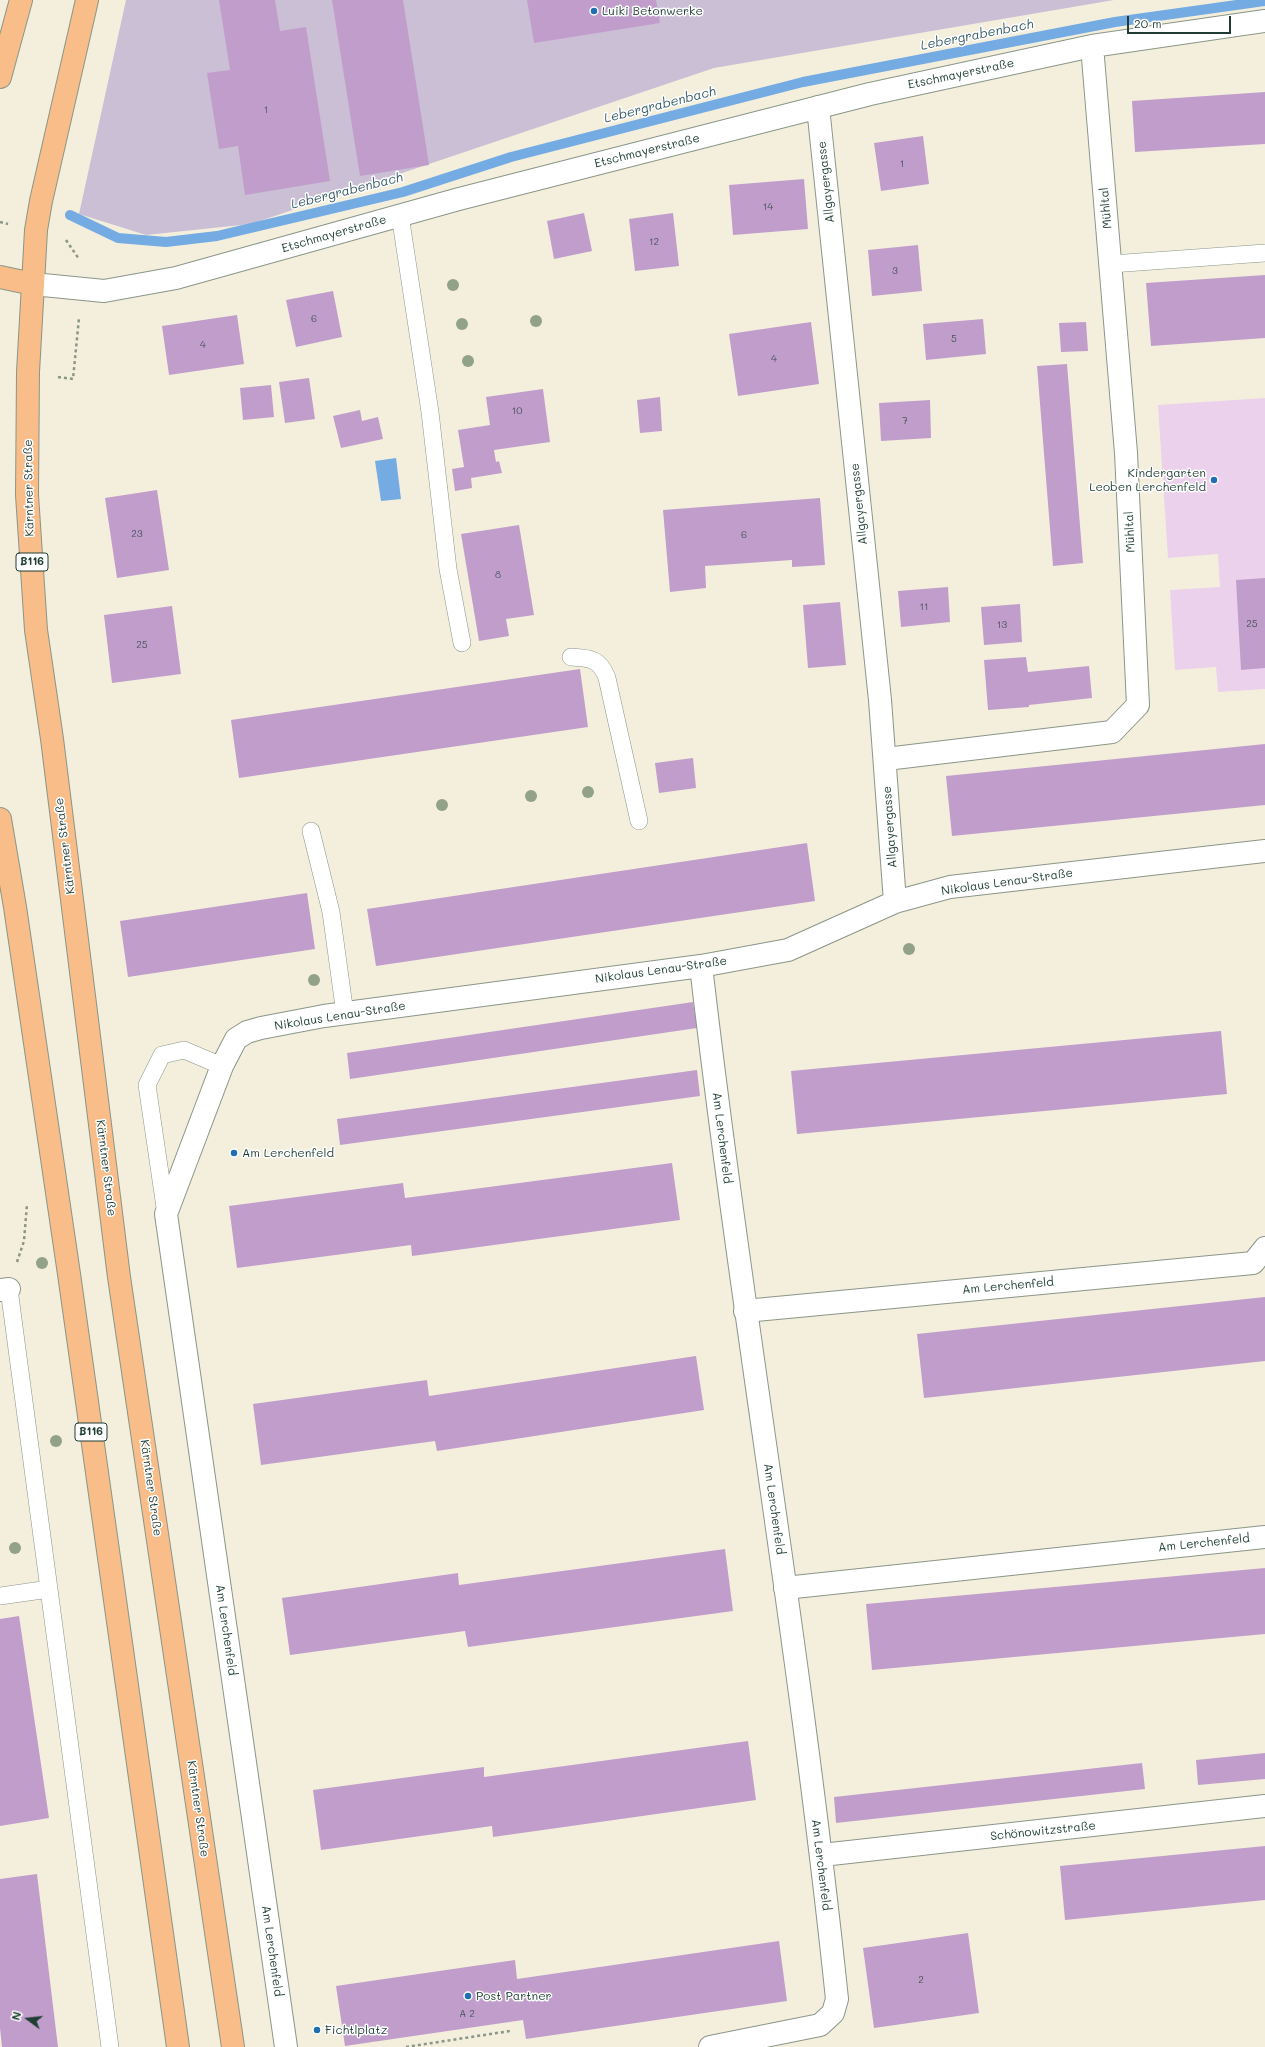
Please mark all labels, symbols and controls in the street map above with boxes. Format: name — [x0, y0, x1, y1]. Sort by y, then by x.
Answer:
place label: Luiki Betonwerke — [602, 4, 703, 18]
marker: Luiki Betonwerke — [589, 6, 599, 16]
scale bar — [1129, 8, 1233, 34]
text: 20 m — [1134, 15, 1162, 31]
water label: Lebergrabenbach — [919, 16, 1035, 54]
street label: Etschmayerstraße — [907, 56, 1015, 92]
water label: Lebergrabenbach — [602, 84, 718, 126]
house number: 1 — [264, 104, 268, 116]
street label: Etschmayerstraße — [593, 131, 701, 171]
street label: Allgayergasse — [815, 140, 837, 224]
house number: 1 — [900, 158, 904, 170]
water label: Lebergrabenbach — [289, 170, 405, 212]
street label: Mühltal — [1097, 187, 1115, 229]
house number: 14 — [763, 201, 773, 213]
street label: Etschmayerstraße — [280, 212, 388, 256]
house number: 12 — [649, 236, 659, 248]
house number: 3 — [892, 265, 898, 277]
house number: 6 — [311, 313, 317, 325]
house number: 5 — [951, 333, 957, 345]
house number: 4 — [200, 339, 206, 351]
house number: 4 — [771, 353, 777, 365]
house number: 10 — [512, 405, 522, 417]
house number: 7 — [902, 415, 908, 427]
street label: Kärntner Straße — [21, 439, 37, 537]
street label: Allgayergasse — [848, 462, 870, 546]
place label: Kindergarten Leoben Lerchenfeld — [1089, 466, 1206, 494]
marker: Kindergarten Leoben Lerchenfeld — [1209, 475, 1219, 485]
street label: Mühltal — [1122, 511, 1138, 553]
house number: 23 — [131, 528, 143, 540]
house number: 6 — [741, 529, 747, 541]
road number: B116 — [16, 553, 48, 571]
house number: 8 — [495, 569, 501, 581]
house number: 11 — [920, 601, 928, 613]
house number: 25 — [1246, 618, 1258, 630]
house number: 13 — [997, 619, 1007, 631]
house number: 25 — [136, 639, 148, 651]
street label: Allgayergasse — [880, 786, 900, 868]
street label: Kärntner Straße — [52, 797, 78, 895]
street label: Nikolaus Lenau-Straße — [940, 866, 1074, 898]
street label: Nikolaus Lenau-Straße — [594, 954, 728, 986]
street label: Nikolaus Lenau-Straße — [273, 999, 407, 1033]
street label: Am Lerchenfeld — [709, 1091, 735, 1185]
street label: Kärntner Straße — [93, 1119, 119, 1217]
place label: Am Lerchenfeld — [242, 1146, 334, 1160]
marker: Am Lerchenfeld — [229, 1148, 239, 1158]
street label: Am Lerchenfeld — [962, 1275, 1054, 1297]
road number: B116 — [75, 1423, 107, 1441]
street label: Kärntner Straße — [137, 1439, 165, 1537]
street label: Am Lerchenfeld — [760, 1462, 788, 1556]
street label: Am Lerchenfeld — [1157, 1531, 1251, 1555]
street label: Am Lerchenfeld — [212, 1583, 240, 1677]
street label: Kärntner Straße — [184, 1760, 212, 1858]
street label: Am Lerchenfeld — [808, 1818, 834, 1912]
street label: Schönowitzstraße — [990, 1818, 1096, 1844]
street label: Am Lerchenfeld — [258, 1904, 286, 1998]
house number: 2 — [918, 1974, 924, 1986]
place label: Post Partner — [476, 1989, 552, 2003]
marker: Post Partner — [463, 1991, 473, 2001]
north arrow — [8, 1999, 48, 2039]
house number: A 2 — [459, 2008, 475, 2020]
text: N — [8, 2010, 24, 2022]
place label: Fichtlplatz — [325, 2023, 387, 2037]
marker: Fichtlplatz — [312, 2025, 322, 2035]

